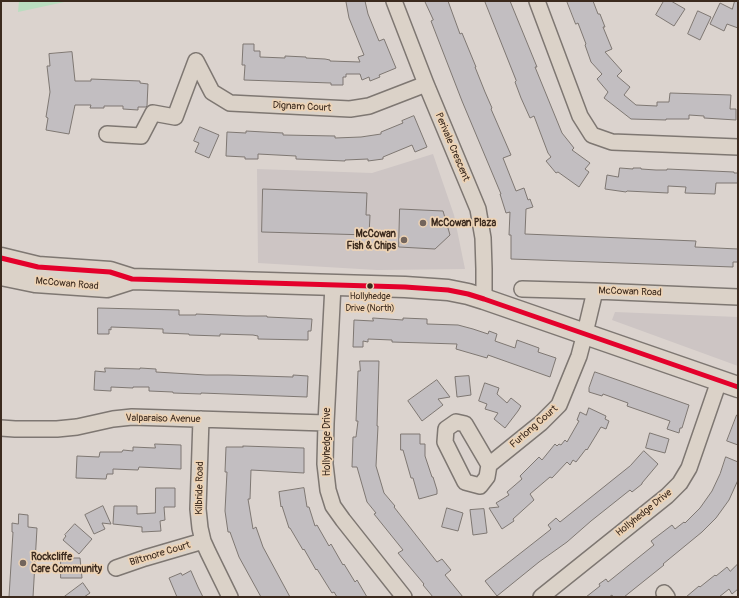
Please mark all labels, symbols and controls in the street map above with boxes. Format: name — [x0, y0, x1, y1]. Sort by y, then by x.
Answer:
street label: Dignam Court — [272, 99, 332, 115]
street label: Perivale Crescent — [432, 111, 472, 183]
place label: McCowan Plaza — [431, 217, 496, 229]
marker: McCowan Plaza — [418, 218, 428, 228]
place label: McCowan Fish & Chips — [347, 228, 396, 252]
marker: McCowan Fish & Chips — [399, 235, 409, 245]
street label: McCowan Road — [35, 275, 99, 293]
marker: Hollyhedge Drive (North) — [365, 281, 375, 291]
street label: McCowan Road — [598, 285, 662, 299]
place label: Hollyhedge Drive (North) — [345, 292, 395, 313]
street label: Furlong Court — [508, 403, 560, 451]
street label: Hollyhedge Drive — [321, 408, 333, 476]
street label: Valparaiso Avenue — [125, 412, 201, 426]
street label: Kilbride Road — [194, 461, 206, 515]
street label: Hollyhedge Drive — [614, 487, 674, 539]
street label: Biltmore Court — [128, 539, 192, 569]
place label: Rockcliffe Care Community — [31, 551, 102, 574]
marker: Rockcliffe Care Community — [18, 558, 28, 568]

